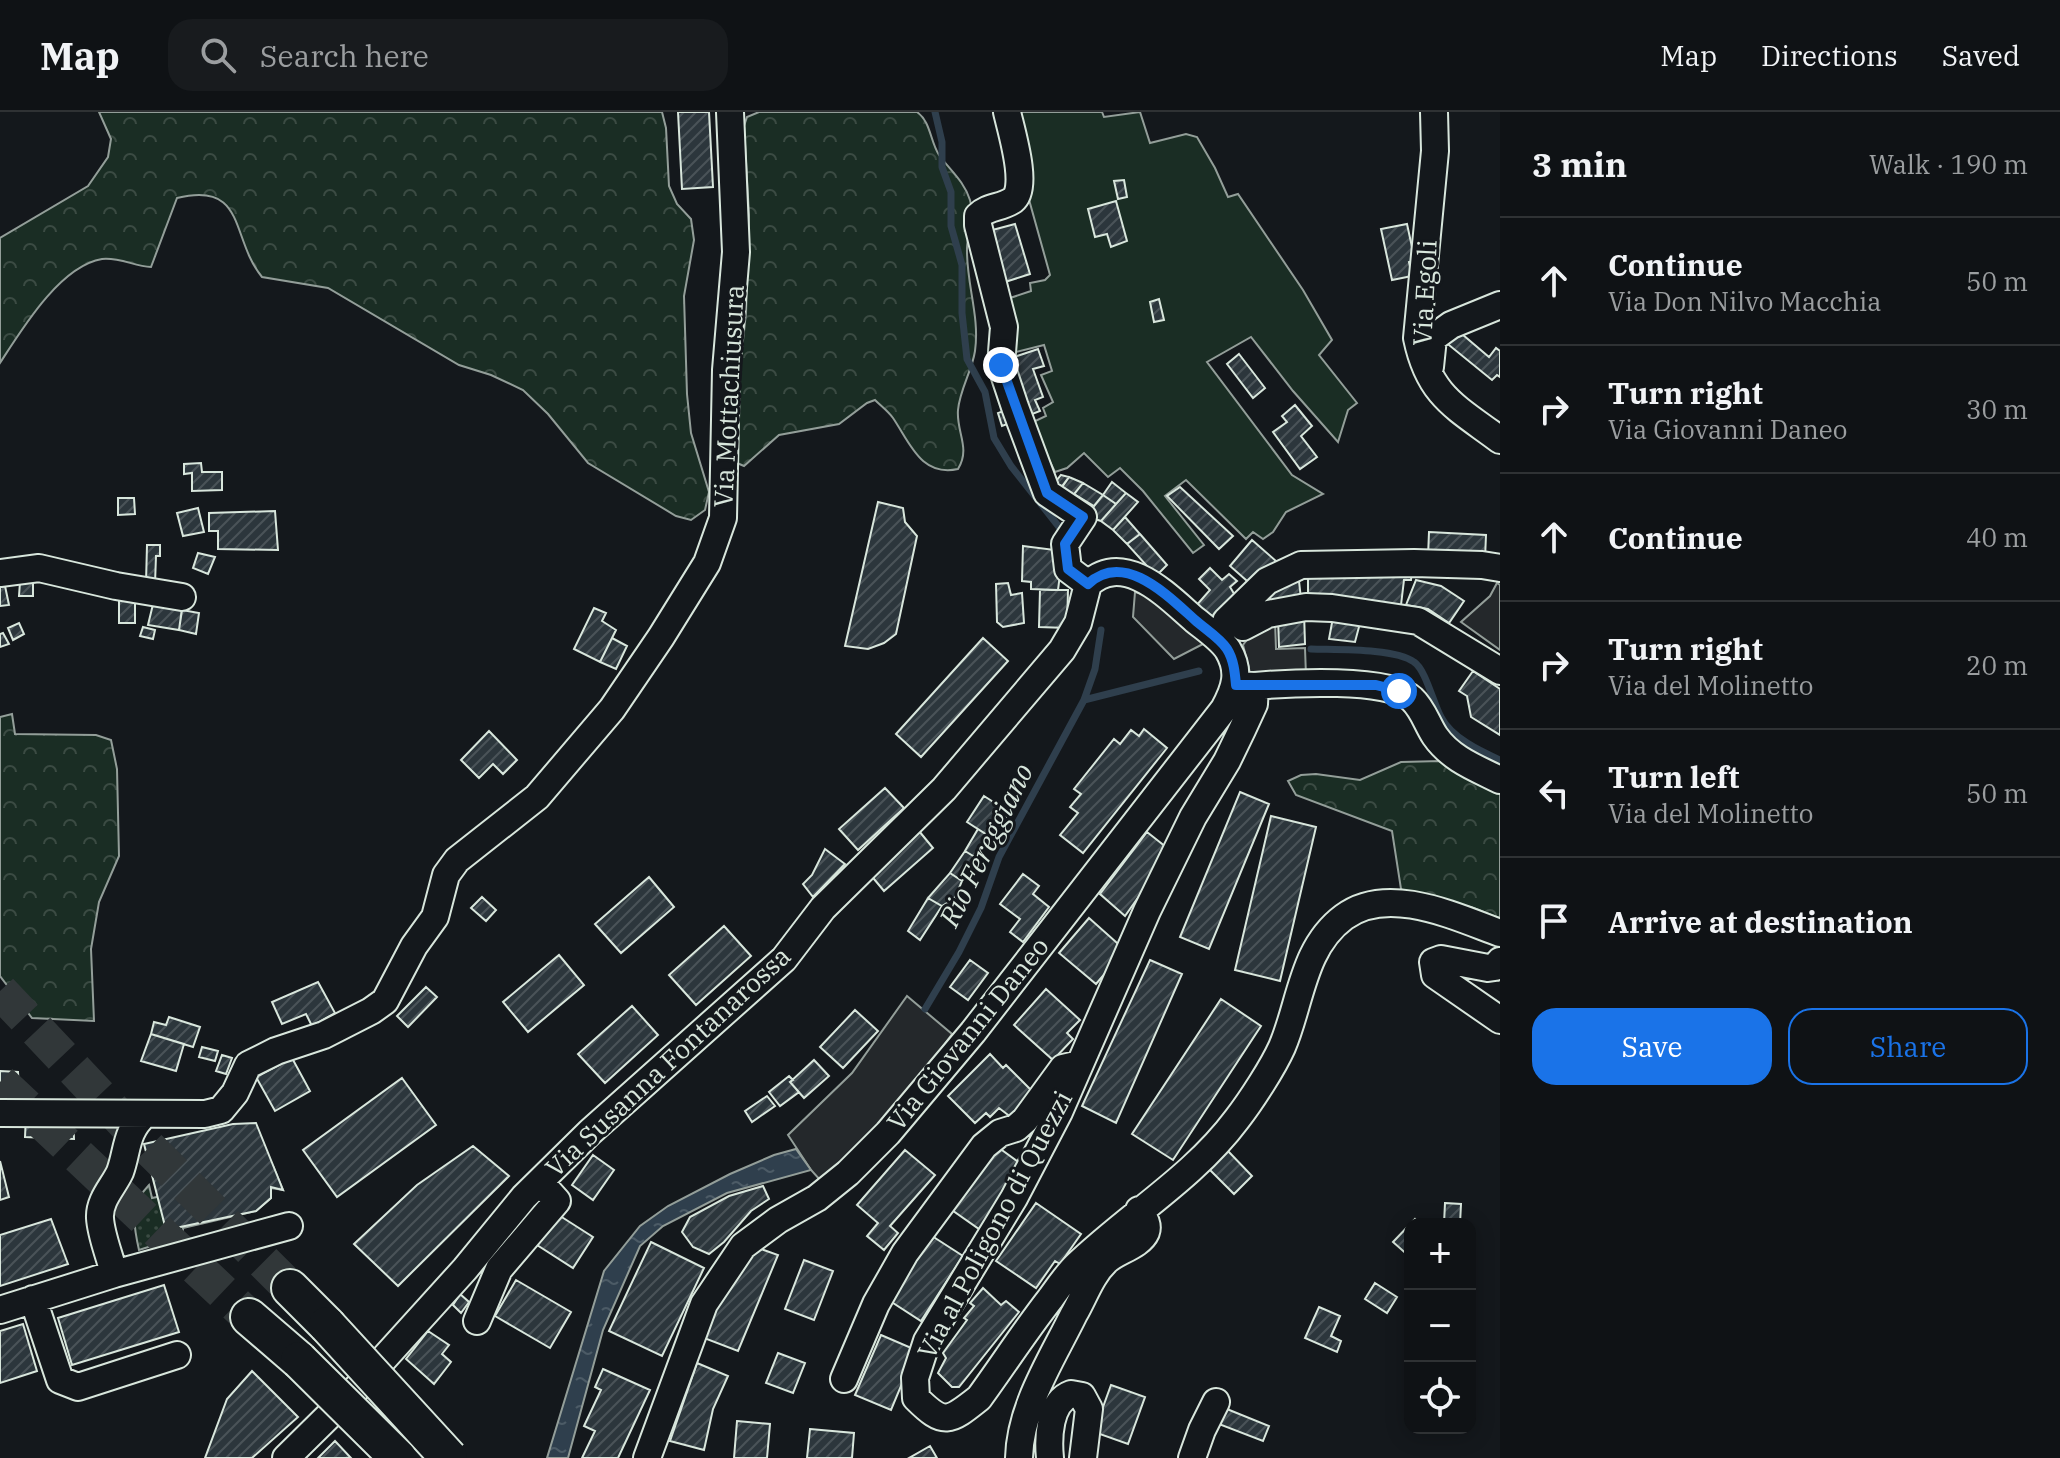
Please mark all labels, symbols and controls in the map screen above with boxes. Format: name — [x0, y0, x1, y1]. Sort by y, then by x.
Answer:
search box — [168, 19, 728, 91]
text: Map — [40, 31, 120, 80]
icon: search — [196, 33, 240, 77]
text: Search here — [260, 36, 429, 75]
text: Map — [1660, 37, 1717, 74]
text: Directions — [1761, 37, 1898, 74]
text: Saved — [1942, 37, 2020, 74]
text: 3 min — [1532, 142, 1627, 186]
text: Walk · 190 m — [1869, 147, 2028, 181]
street label: Via Egoli — [1404, 239, 1444, 347]
text: Continue — [1608, 245, 1743, 284]
icon: ahead — [1532, 259, 1576, 303]
text: 50 m — [1966, 264, 2028, 298]
street label: Via Mottachiusura — [705, 284, 751, 508]
text: Via Don Nilvo Macchia — [1608, 284, 1881, 318]
route end — [983, 347, 1019, 383]
text: Turn right — [1608, 373, 1763, 412]
icon: right — [1532, 387, 1576, 431]
text: 30 m — [1966, 392, 2028, 426]
text: Via Giovanni Daneo — [1608, 412, 1847, 446]
icon: ahead — [1532, 515, 1576, 559]
text: Continue — [1608, 518, 1743, 557]
text: 40 m — [1966, 520, 2028, 554]
text: Turn right — [1608, 629, 1763, 668]
icon: right — [1532, 643, 1576, 687]
text: 20 m — [1966, 648, 2028, 682]
text: Via del Molinetto — [1608, 668, 1813, 702]
route start — [1381, 673, 1417, 709]
water label: Rio Fereggiano — [930, 757, 1041, 934]
text: Turn left — [1608, 757, 1740, 796]
icon: left — [1532, 771, 1576, 815]
text: 50 m — [1966, 776, 2028, 810]
text: Via del Molinetto — [1608, 796, 1813, 830]
icon: arrive — [1532, 899, 1576, 943]
text: Arrive at destination — [1608, 902, 1913, 941]
street label: Via Giovanni Daneo — [879, 930, 1056, 1137]
street label: Via Susanna Fontanarossa — [538, 939, 797, 1184]
button: Save — [1532, 1008, 1772, 1085]
button: Share — [1788, 1008, 2028, 1085]
street label: Via al Poligono di Quezzi — [909, 1085, 1079, 1364]
map controls — [1404, 1218, 1476, 1434]
button: + — [1404, 1218, 1476, 1290]
button: − — [1404, 1290, 1476, 1362]
button: locate — [1404, 1362, 1476, 1434]

